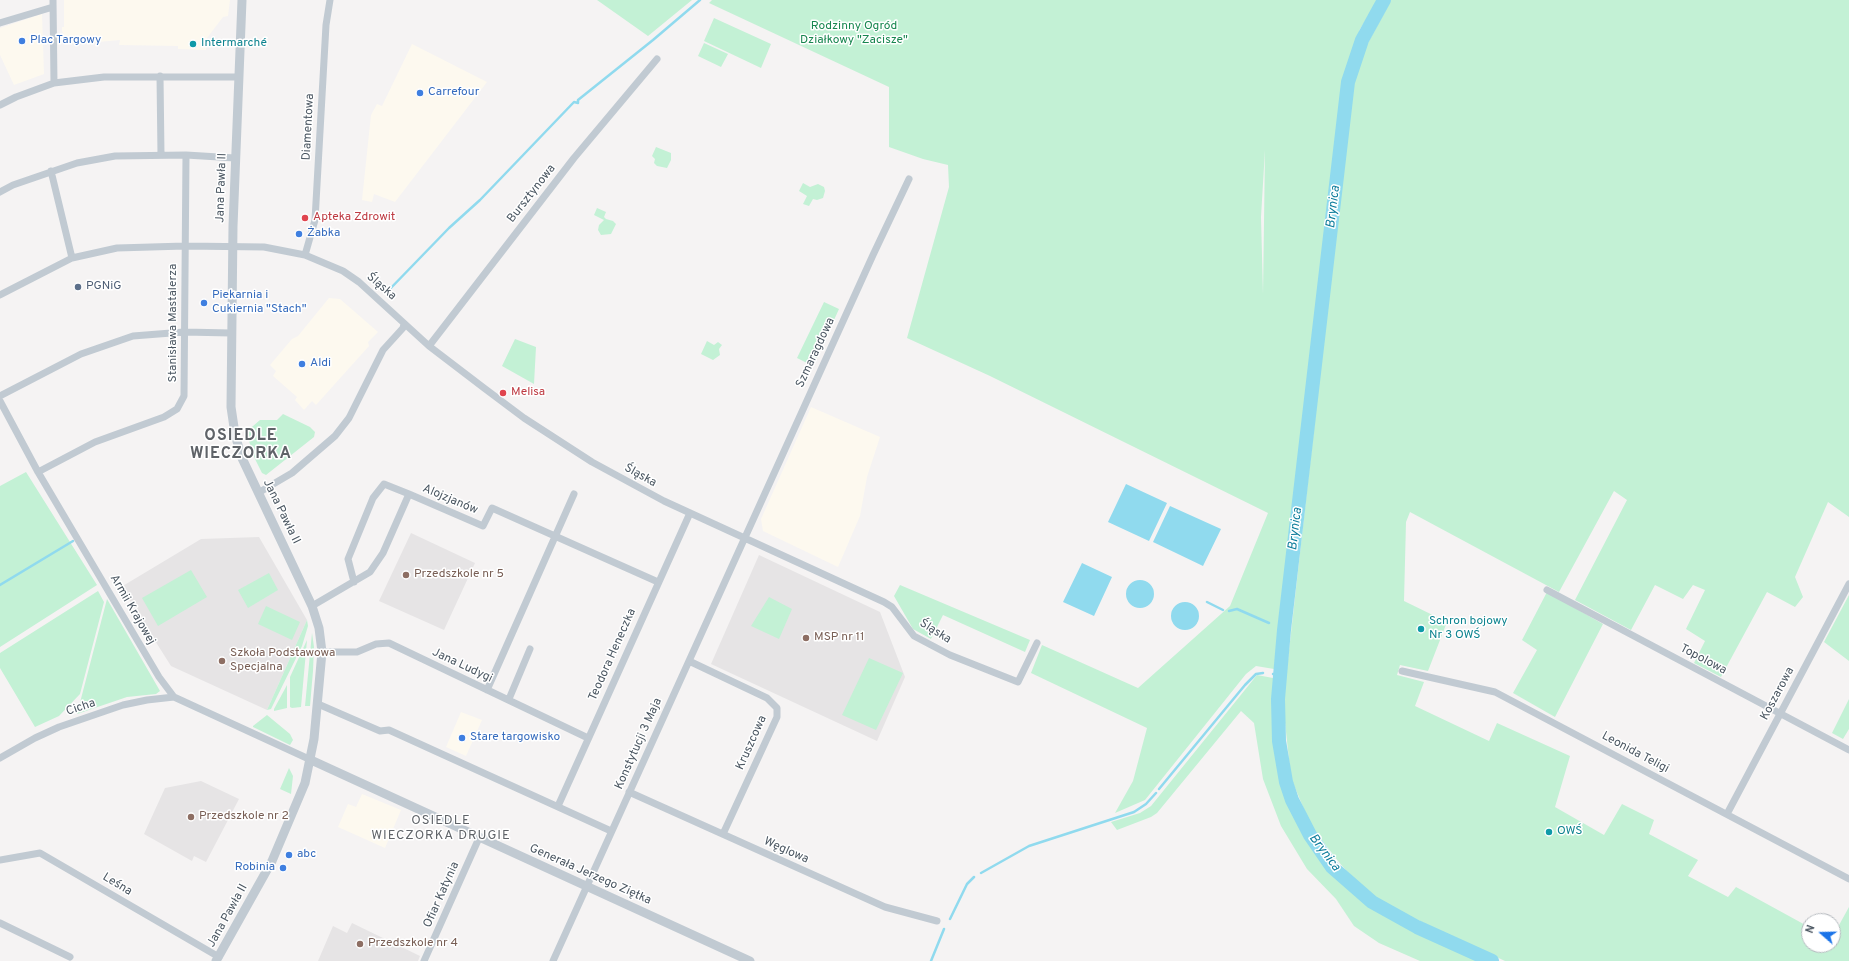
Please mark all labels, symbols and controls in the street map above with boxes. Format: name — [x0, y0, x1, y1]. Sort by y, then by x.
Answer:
park label: Rodzinny Ogród Działkowy "Zacisze" — [800, 20, 908, 48]
place label: Plac Targowy — [30, 34, 101, 48]
marker: Plac Targowy — [17, 36, 27, 46]
place label: Intermarché — [201, 37, 267, 51]
marker: Intermarché — [188, 39, 198, 49]
place label: Carrefour — [428, 86, 479, 100]
marker: Carrefour — [415, 88, 425, 98]
street label: Diamentowa — [300, 93, 318, 161]
street label: Jana Pawła II — [214, 153, 230, 223]
street label: Bursztynowa — [505, 162, 559, 226]
water label: Brynica — [1324, 185, 1344, 229]
place label: Apteka Zdrowit — [313, 211, 395, 225]
marker: Apteka Zdrowit — [300, 213, 310, 223]
place label: Żabka — [307, 227, 340, 241]
marker: Żabka — [294, 229, 304, 239]
street label: Stanisława Mastalerza — [167, 264, 181, 382]
street label: Śląska — [363, 270, 399, 304]
place label: PGNiG — [86, 280, 121, 294]
marker: PGNiG — [73, 282, 83, 292]
place label: Piekarnia i Cukiernia "Stach" — [212, 289, 306, 317]
marker: Piekarnia i Cukiernia "Stach" — [199, 298, 209, 308]
street label: Szmaragdowa — [793, 316, 839, 390]
place label: Aldi — [310, 357, 331, 371]
marker: Aldi — [297, 359, 307, 369]
place label: Melisa — [511, 386, 545, 400]
marker: Melisa — [498, 388, 508, 398]
district label: OSIEDLE WIECZORKA — [190, 427, 292, 465]
street label: Śląska — [621, 461, 659, 491]
street label: Jana Pawła II — [259, 477, 303, 547]
street label: Alojzjanów — [420, 482, 480, 518]
water label: Brynica — [1286, 507, 1306, 551]
place label: Przedszkole nr 5 — [414, 568, 504, 582]
marker: Przedszkole nr 5 — [401, 570, 411, 580]
street label: Armii Krajowej — [106, 572, 158, 648]
street label: Teodora Heneczka — [586, 607, 640, 703]
place label: Schron bojowy Nr 3 OWŚ — [1429, 615, 1508, 643]
street label: Śląska — [916, 617, 954, 647]
marker: Schron bojowy Nr 3 OWŚ — [1416, 624, 1426, 634]
place label: MSP nr 11 — [814, 631, 865, 645]
marker: MSP nr 11 — [801, 633, 811, 643]
street label: Topolowa — [1677, 642, 1729, 678]
street label: Jana Ludygi — [429, 646, 495, 686]
place label: Szkoła Podstawowa Specjalna — [230, 647, 335, 675]
marker: Szkoła Podstawowa Specjalna — [217, 656, 227, 666]
street label: Koszarowa — [1758, 665, 1798, 723]
street label: Cicha — [65, 696, 97, 720]
street label: Konstytucji 3 Maja — [612, 696, 666, 792]
street label: Kruszcowa — [734, 714, 770, 772]
street label: Leonida Teligi — [1599, 729, 1671, 777]
place label: Stare targowisko — [470, 731, 560, 745]
marker: Stare targowisko — [457, 733, 467, 743]
place label: Przedszkole nr 2 — [199, 810, 289, 824]
marker: Przedszkole nr 2 — [186, 812, 196, 822]
district label: OSIEDLE WIECZORKA DRUGIE — [371, 813, 511, 844]
place label: OWŚ — [1557, 825, 1582, 839]
marker: OWŚ — [1544, 827, 1554, 837]
water label: Brynica — [1305, 831, 1343, 875]
street label: Węglowa — [761, 835, 811, 867]
street label: Generała Jerzego Ziętka — [527, 842, 653, 908]
place label: abc — [297, 848, 316, 862]
marker: abc — [284, 850, 294, 860]
street label: Ofiar Katynia — [421, 860, 463, 930]
place label: Robinia — [235, 861, 275, 875]
marker: Robinia — [278, 863, 288, 873]
street label: Leśna — [100, 871, 134, 899]
street label: Jana Pawła II — [205, 882, 251, 950]
north arrow — [1801, 913, 1841, 953]
text: N — [1803, 923, 1819, 935]
place label: Przedszkole nr 4 — [368, 937, 458, 951]
marker: Przedszkole nr 4 — [355, 939, 365, 949]

